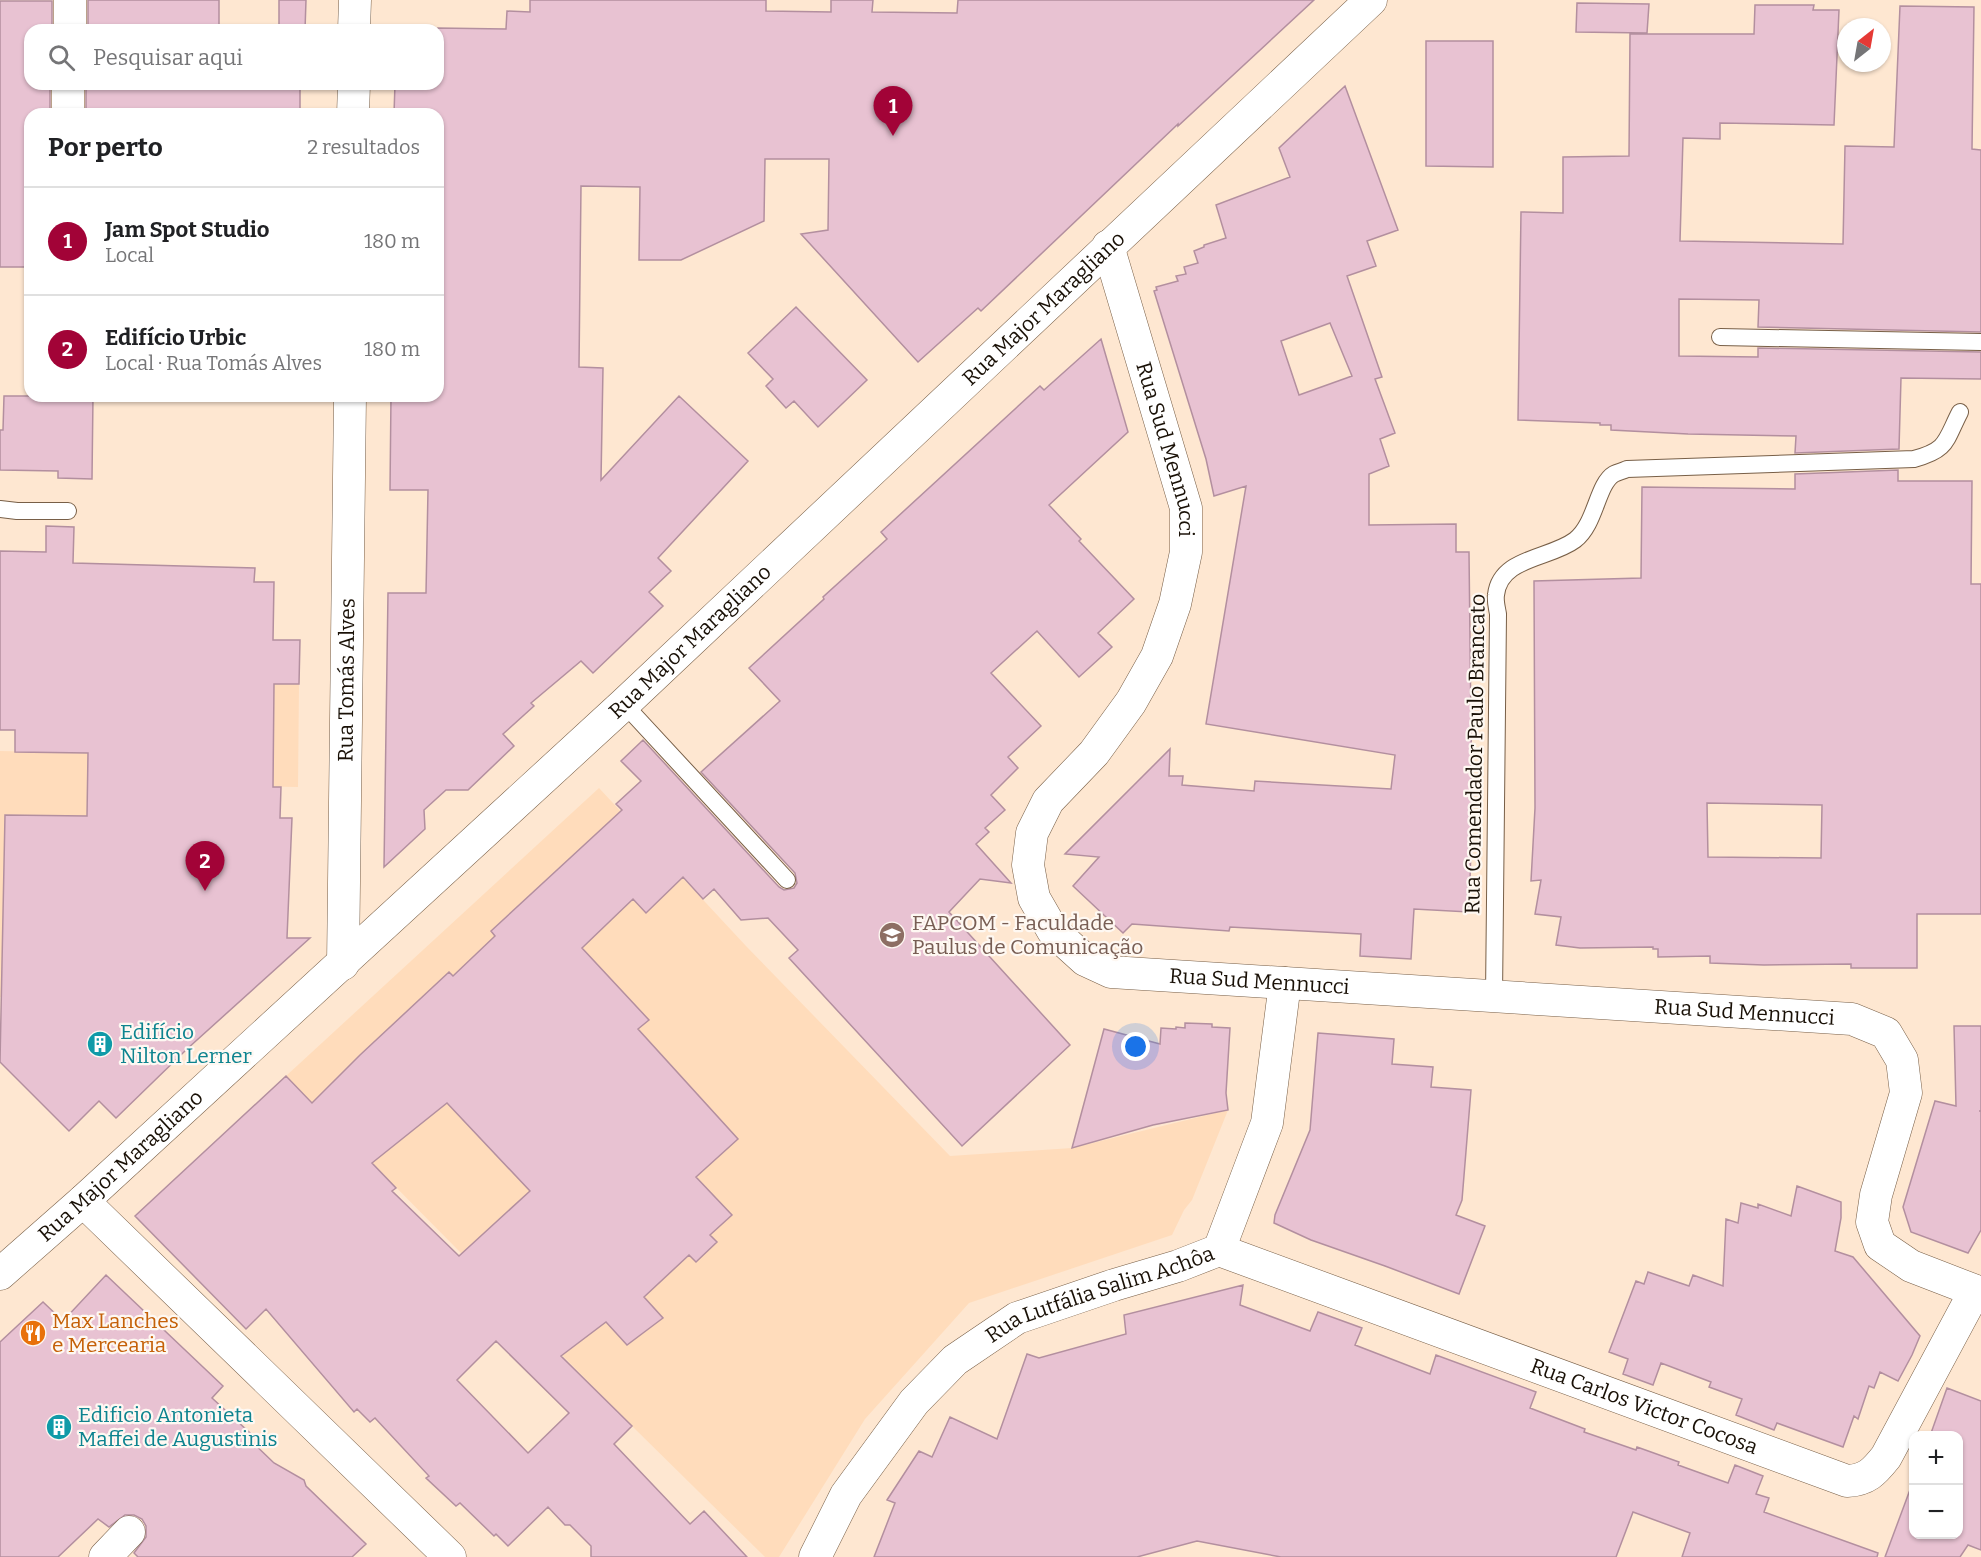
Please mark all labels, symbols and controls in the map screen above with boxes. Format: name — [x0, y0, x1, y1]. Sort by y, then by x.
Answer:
north arrow — [1837, 18, 1891, 72]
search box — [24, 24, 444, 90]
icon: search — [45, 41, 78, 74]
text: Pesquisar aqui — [93, 44, 243, 71]
pin: 1 — [874, 86, 912, 136]
text: Por perto — [48, 132, 163, 163]
text: 2 resultados — [307, 135, 420, 159]
text: Jam Spot Studio — [105, 216, 270, 243]
street label: Rua Major Maragliano — [957, 226, 1130, 391]
text: 1 — [63, 229, 72, 253]
text: 180 m — [364, 229, 420, 253]
text: Local — [105, 243, 154, 267]
text: Edifício Urbic — [105, 324, 246, 351]
text: 2 — [62, 337, 73, 361]
text: 180 m — [364, 337, 420, 361]
text: Local · Rua Tomás Alves — [105, 351, 322, 375]
street label: Rua Sud Mennucci — [1130, 359, 1199, 537]
street label: Rua Major Maragliano — [603, 559, 777, 724]
street label: Rua Comendador Paulo Brancato — [1459, 594, 1491, 914]
street label: Rua Tomás Alves — [332, 598, 361, 762]
pin: 2 — [186, 842, 224, 891]
place label: FAPCOM - Faculdade Paulus de Comunicação — [912, 910, 1143, 960]
school or university icon: FAPCOM - Faculdade Paulus de Comunicação — [877, 920, 907, 950]
street label: Rua Sud Mennucci — [1168, 963, 1350, 1000]
street label: Rua Sud Mennucci — [1653, 993, 1835, 1031]
place label: Edifício Nilton Lerner — [120, 1019, 252, 1069]
building icon: Edifício Nilton Lerner — [85, 1029, 115, 1059]
your location — [1121, 1032, 1150, 1061]
street label: Rua Major Maragliano — [33, 1084, 208, 1247]
street label: Rua Lutfália Salim Achôa — [981, 1240, 1218, 1349]
place label: Max Lanches e Mercearia — [52, 1308, 179, 1358]
restaurant icon: Max Lanches e Mercearia — [18, 1318, 48, 1348]
street label: Rua Carlos Victor Cocosa — [1527, 1353, 1762, 1460]
place label: Edificio Antonieta Maffei de Augustinis — [78, 1402, 278, 1452]
building icon: Edificio Antonieta Maffei de Augustinis — [44, 1412, 74, 1442]
map controls — [1909, 1431, 1963, 1539]
button: + — [1909, 1431, 1963, 1485]
button: − — [1909, 1485, 1963, 1539]

